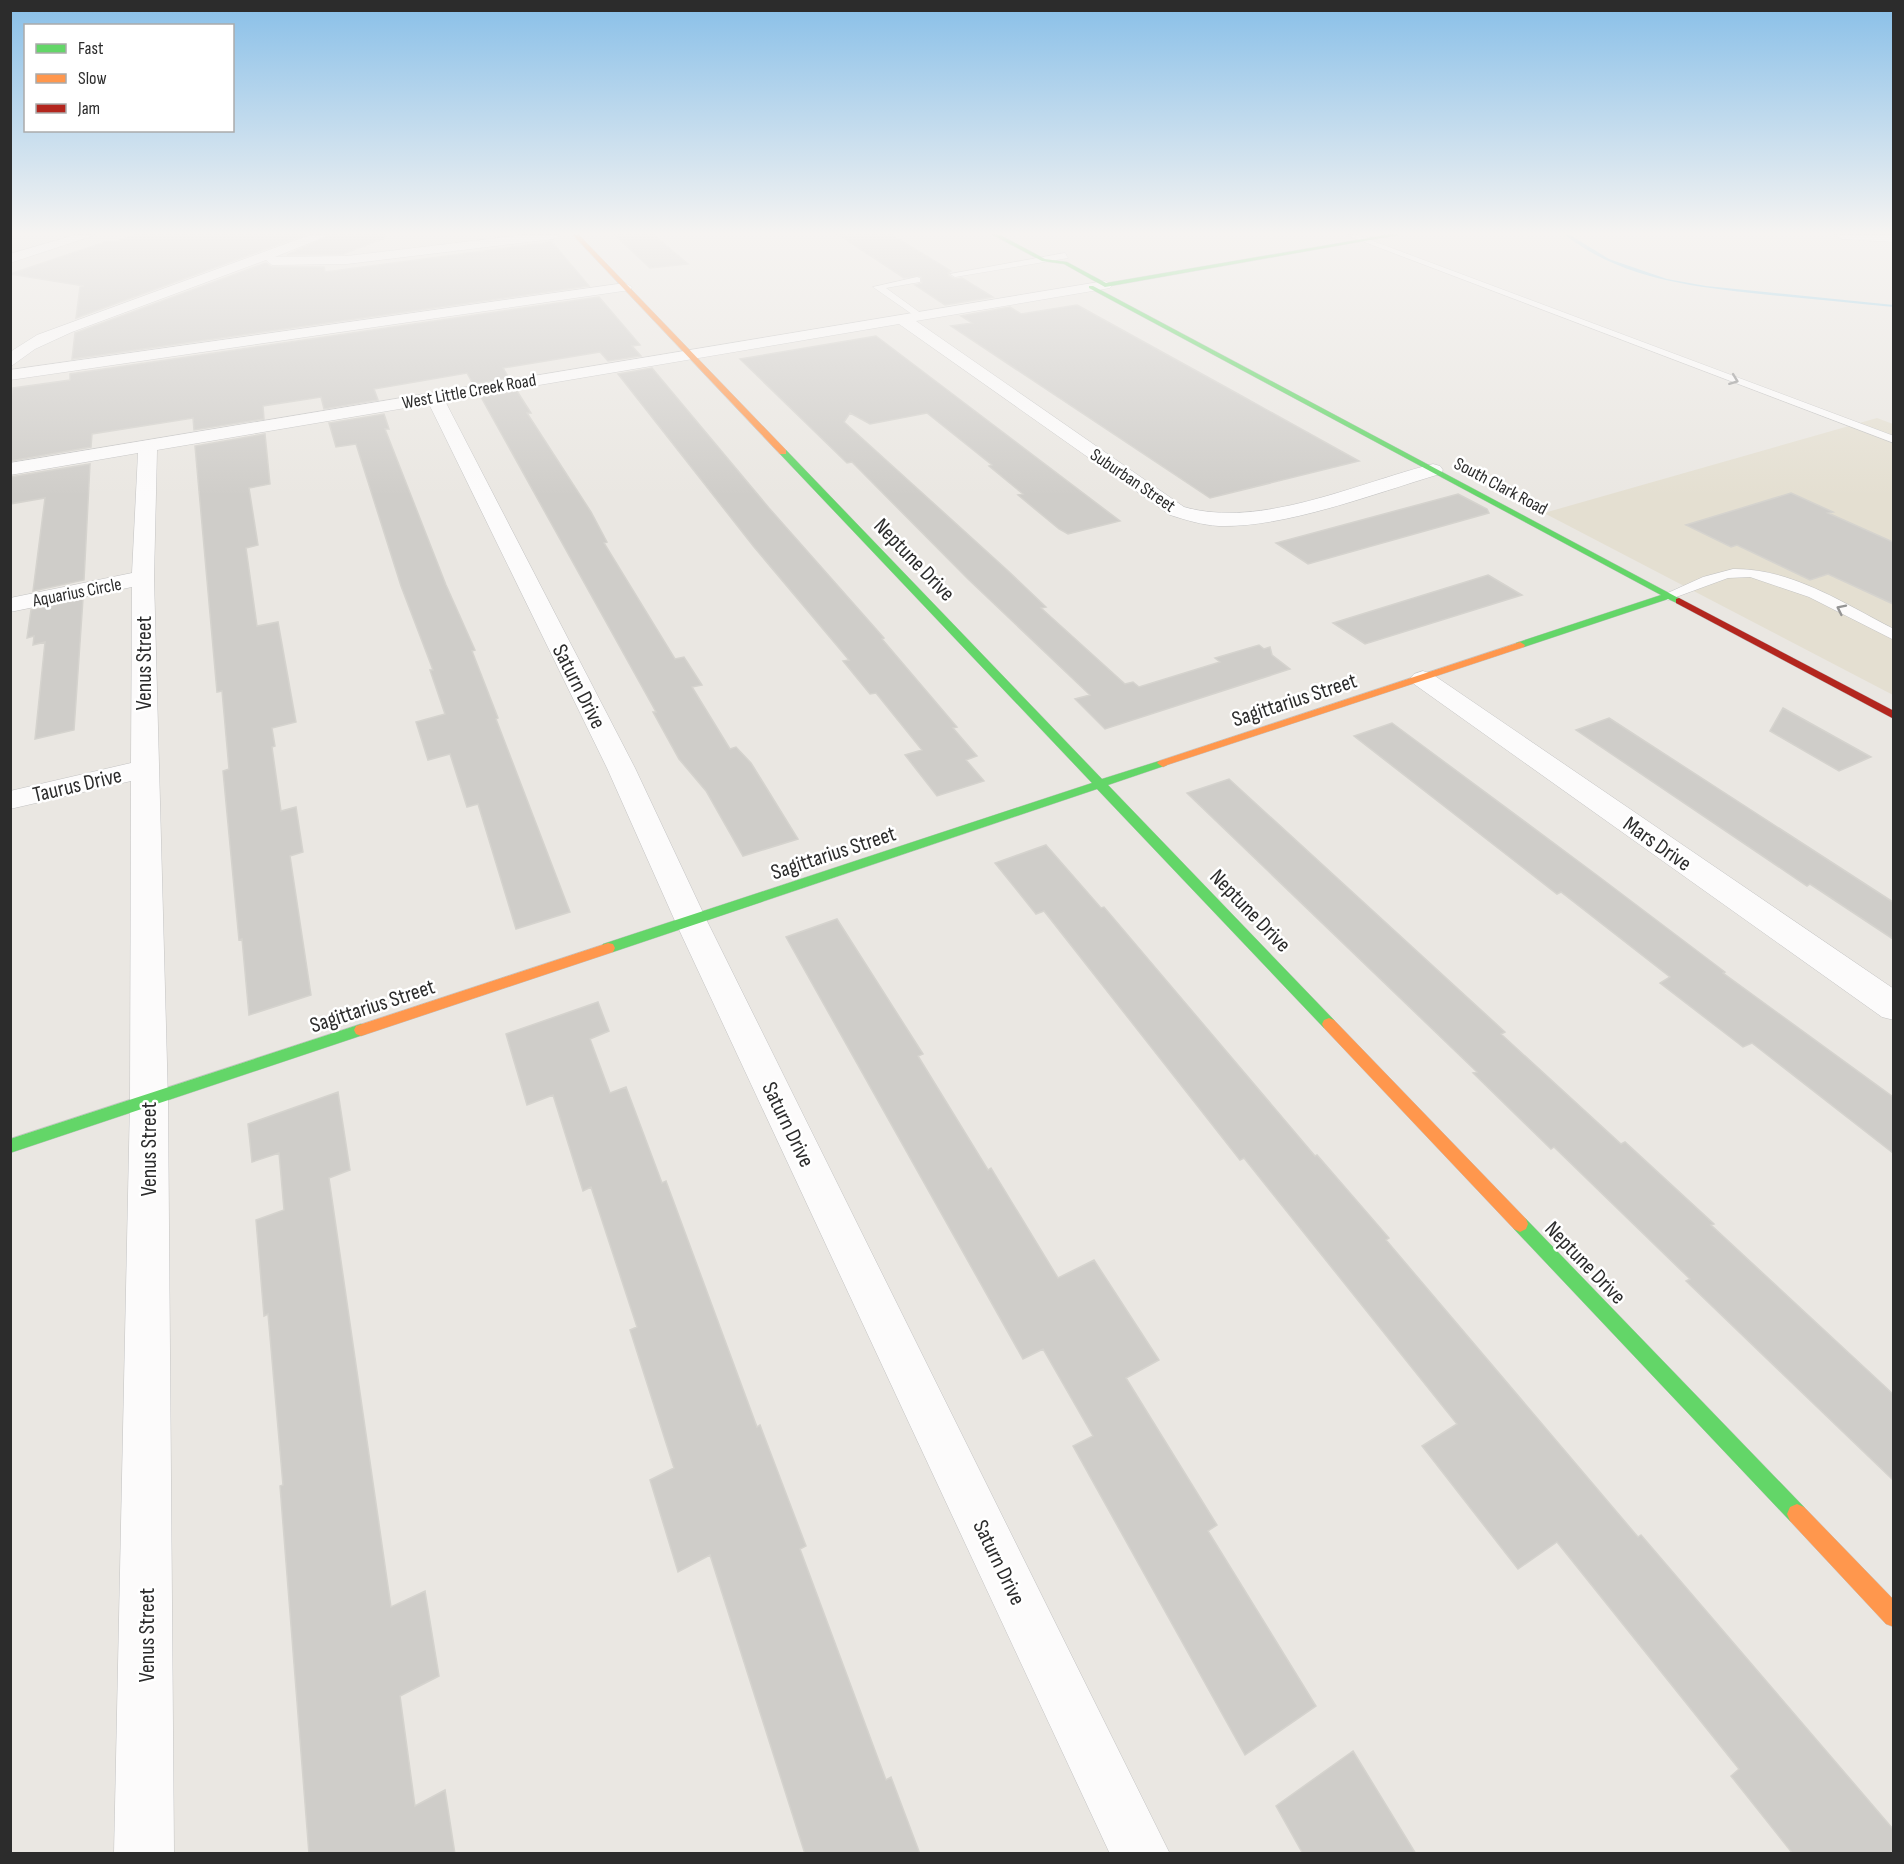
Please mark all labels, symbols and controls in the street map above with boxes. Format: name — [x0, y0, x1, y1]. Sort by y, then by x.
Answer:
legend — [24, 24, 234, 132]
text: Fast — [78, 38, 104, 59]
text: Slow — [78, 68, 107, 89]
text: Jam — [77, 98, 100, 119]
street label: West Little Creek Road — [400, 369, 538, 414]
one-way arrow — [1728, 373, 1739, 385]
street label: Suburban Street — [1086, 444, 1180, 517]
street label: South Clark Road — [1451, 453, 1551, 520]
street label: Neptune Drive — [868, 513, 960, 607]
street label: Aquarius Circle — [30, 574, 123, 612]
one-way arrow — [1836, 605, 1847, 617]
street label: Venus Street — [131, 615, 158, 710]
street label: Saturn Drive — [546, 640, 611, 734]
street label: Sagittarius Street — [1229, 667, 1361, 733]
street label: Taurus Drive — [30, 762, 124, 809]
street label: Mars Drive — [1618, 811, 1697, 877]
street label: Sagittarius Street — [768, 820, 900, 886]
street label: Neptune Drive — [1204, 864, 1296, 958]
street label: Sagittarius Street — [307, 973, 439, 1039]
street label: Saturn Drive — [755, 1078, 820, 1172]
street label: Venus Street — [136, 1101, 163, 1196]
street label: Neptune Drive — [1539, 1216, 1631, 1310]
street label: Saturn Drive — [966, 1516, 1031, 1610]
street label: Venus Street — [134, 1587, 161, 1682]

